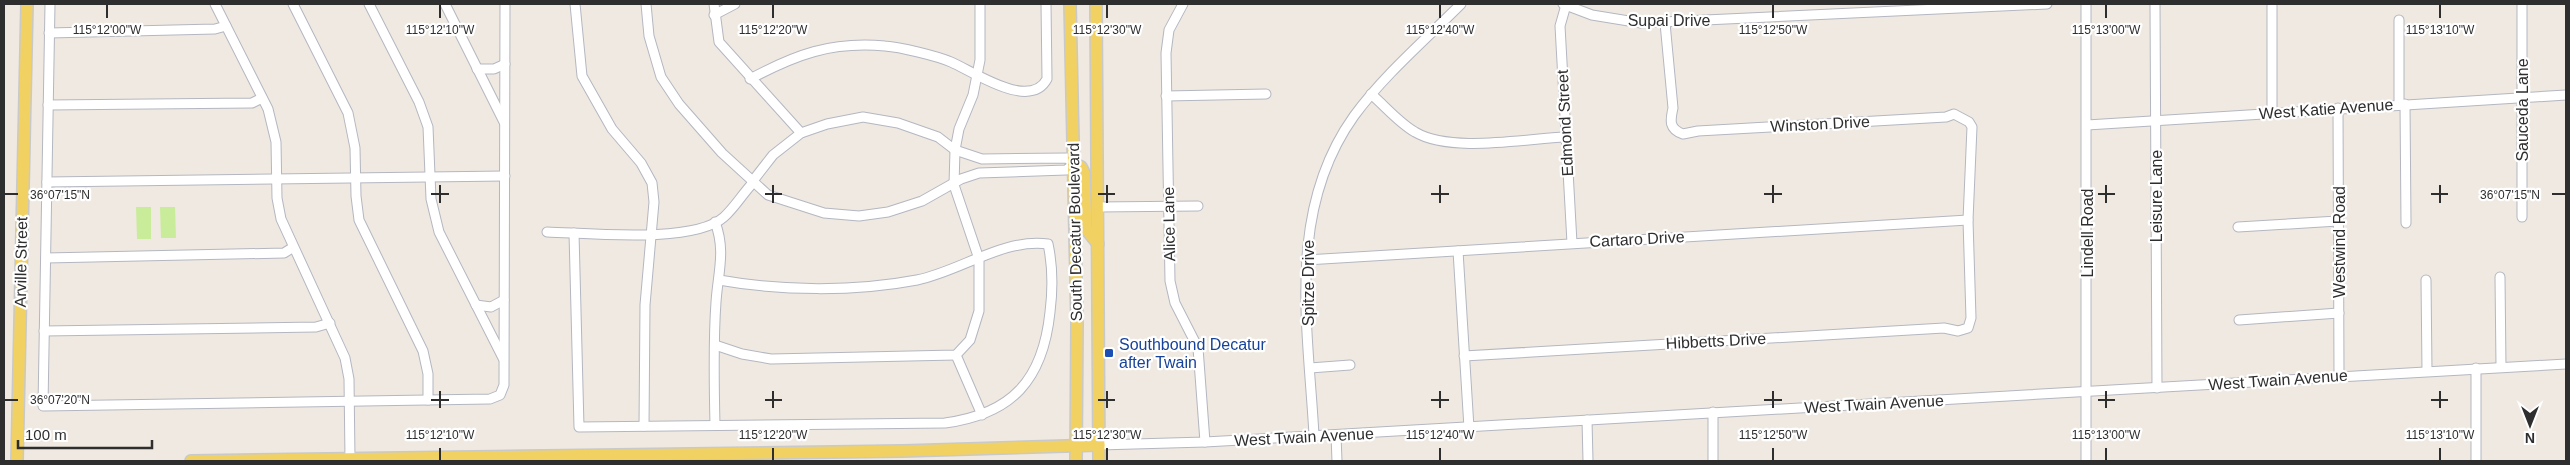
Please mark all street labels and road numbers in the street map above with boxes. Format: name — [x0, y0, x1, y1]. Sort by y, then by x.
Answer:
street label: Supai Drive — [1628, 12, 1710, 29]
street label: Sauceda Lane — [2514, 58, 2531, 162]
street label: Edmond Street — [1554, 69, 1576, 177]
street label: West Katie Avenue — [2258, 96, 2394, 122]
street label: Winston Drive — [1770, 113, 1870, 135]
street label: South Decatur Boulevard — [1065, 142, 1085, 322]
street label: Leisure Lane — [2148, 150, 2165, 242]
street label: Alice Lane — [1160, 186, 1178, 262]
street label: Westwind Road — [2331, 186, 2348, 298]
street label: Lindell Road — [2079, 189, 2096, 277]
street label: Arville Street — [12, 216, 30, 307]
street label: Cartaro Drive — [1589, 228, 1685, 250]
street label: Spitze Drive — [1300, 240, 1317, 326]
street label: Hibbetts Drive — [1665, 330, 1767, 352]
street label: West Twain Avenue — [2208, 367, 2348, 393]
street label: West Twain Avenue — [1804, 392, 1944, 416]
street label: West Twain Avenue — [1234, 425, 1374, 449]

